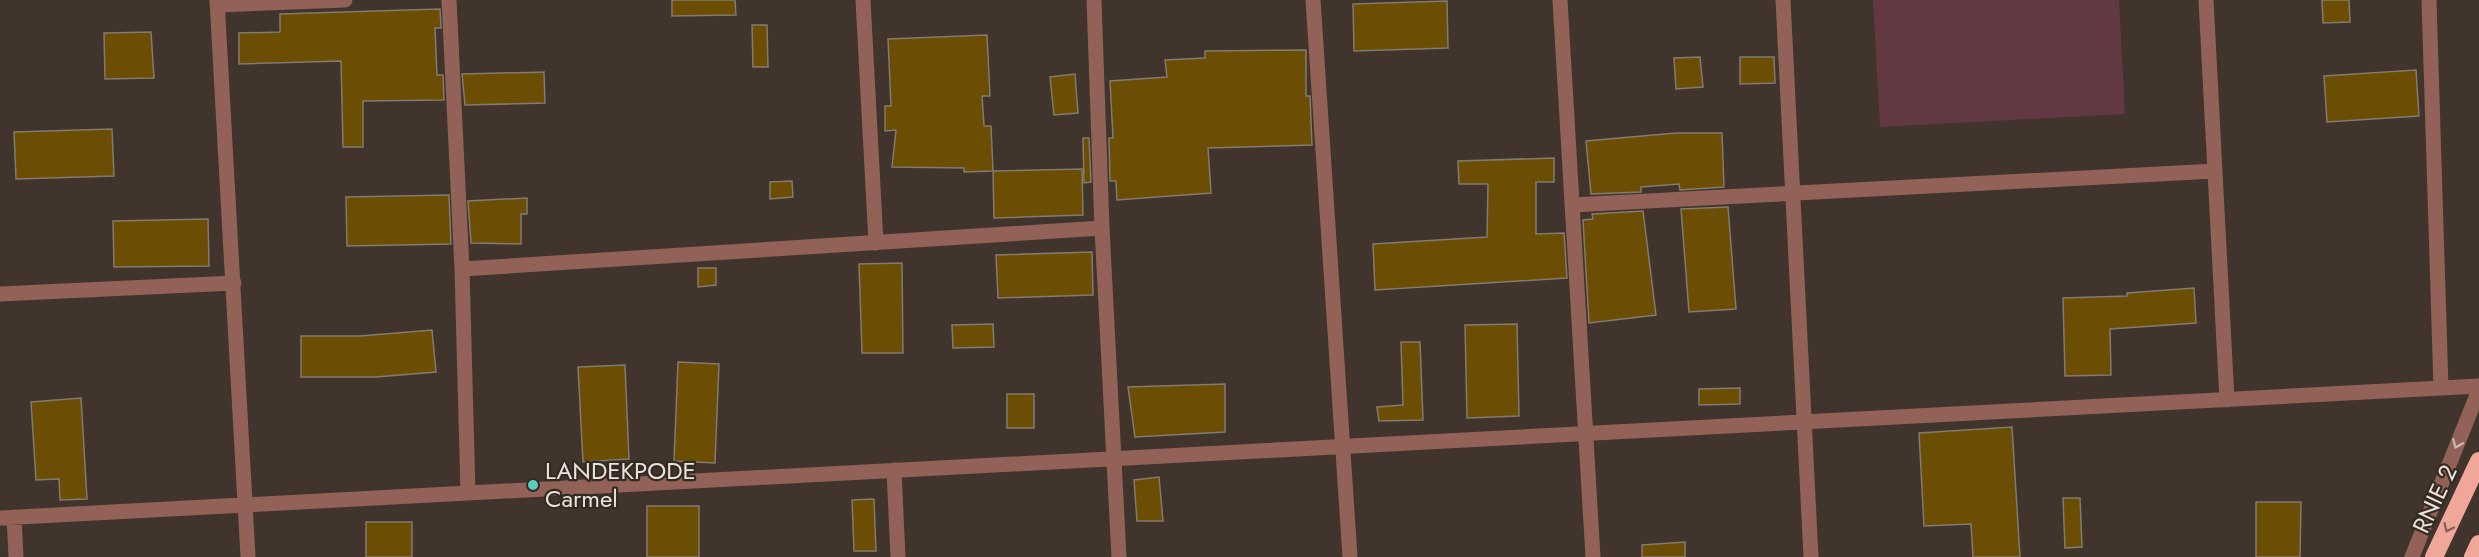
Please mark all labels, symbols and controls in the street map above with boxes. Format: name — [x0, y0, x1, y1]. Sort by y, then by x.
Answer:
one-way arrow — [2452, 438, 2464, 449]
place label: LANDEKPODE Carmel — [545, 453, 696, 516]
street label: RNIE 2 — [2403, 459, 2466, 539]
marker: LANDEKPODE Carmel — [526, 478, 540, 492]
one-way arrow — [2443, 522, 2455, 533]

